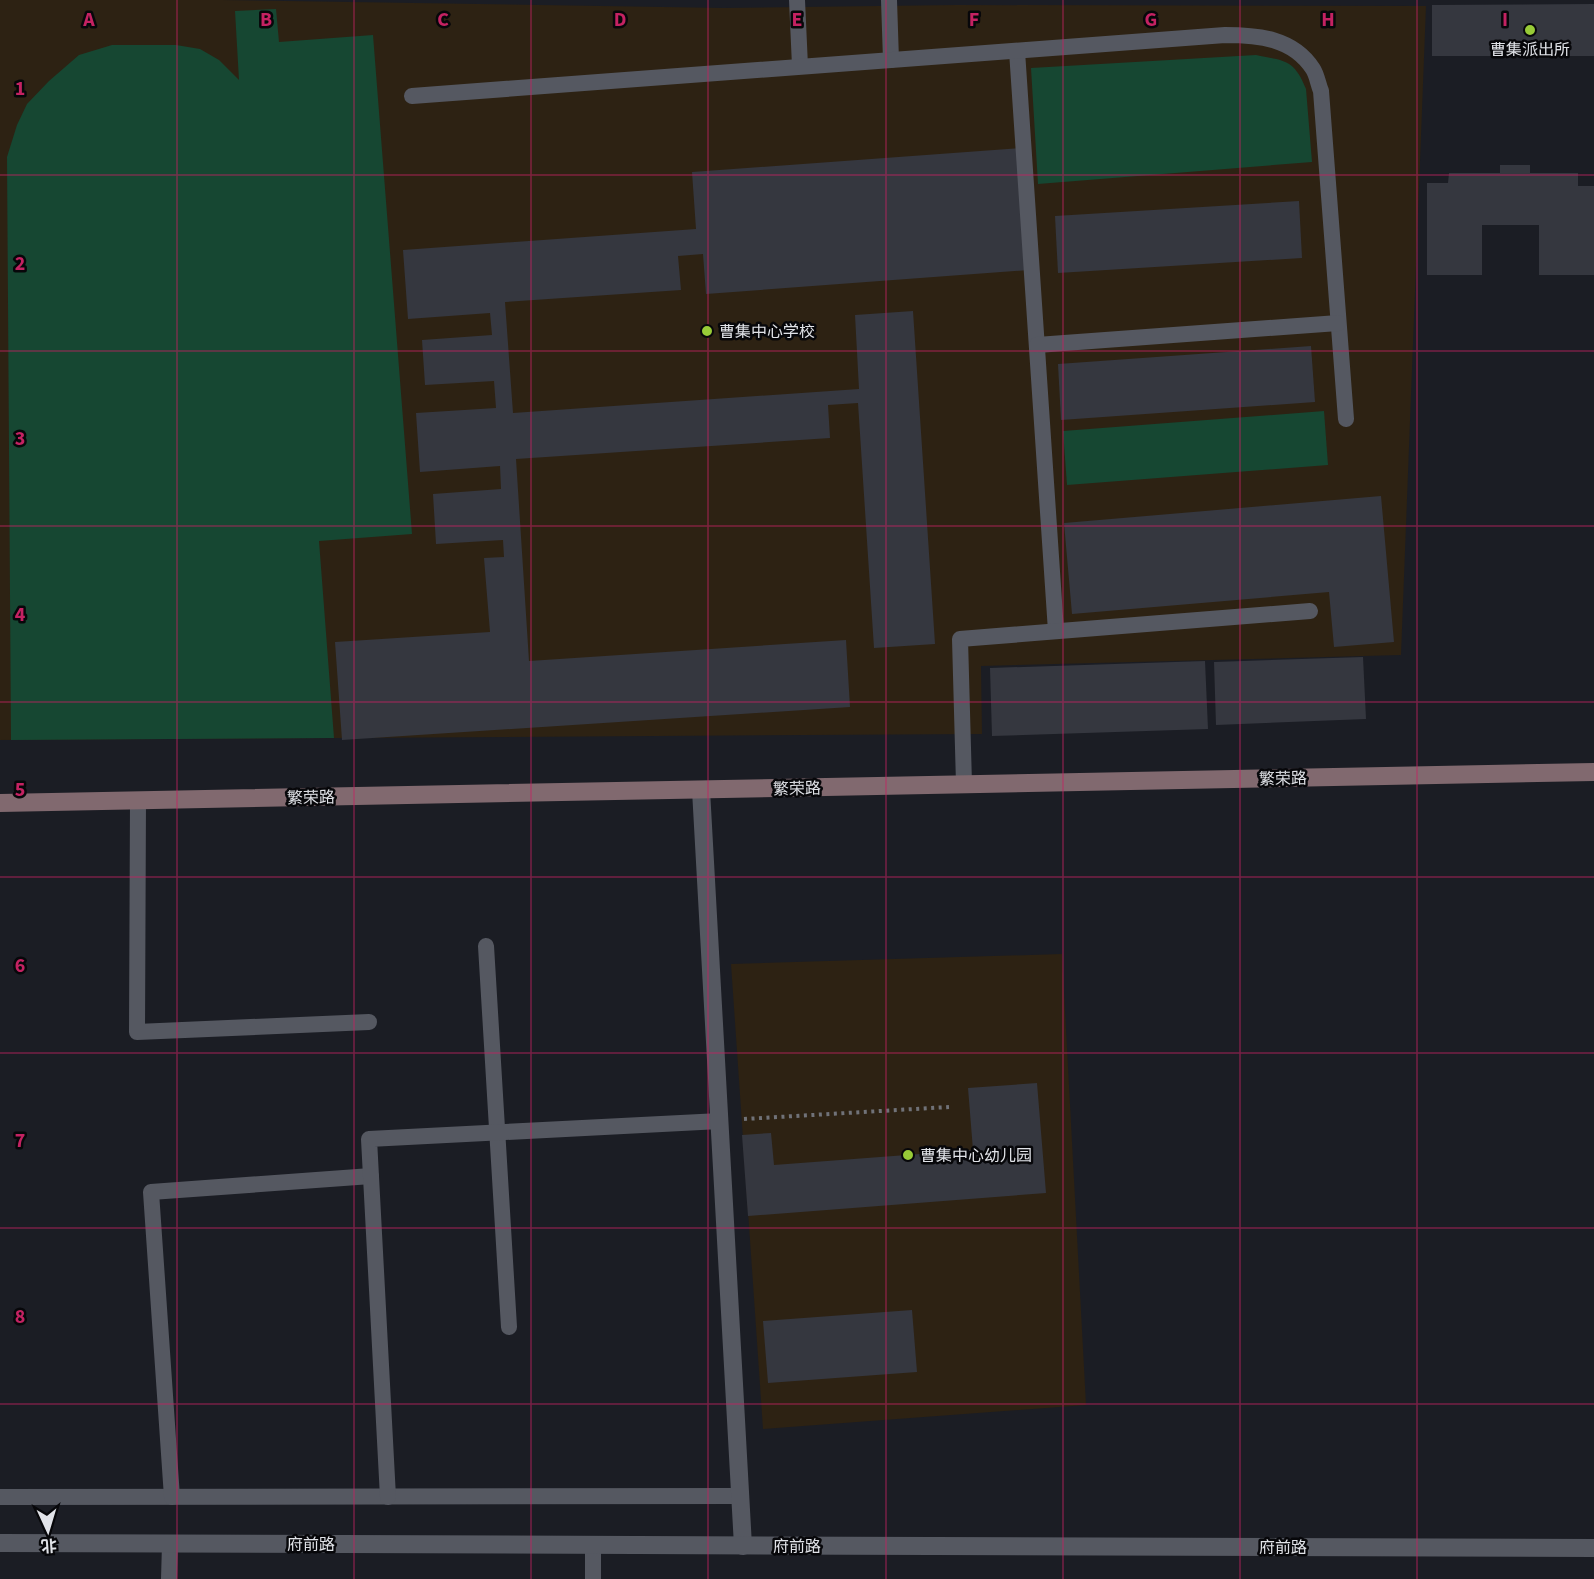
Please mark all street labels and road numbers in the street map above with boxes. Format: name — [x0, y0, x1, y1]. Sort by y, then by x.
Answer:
street label: 繁荣路 — [1259, 768, 1307, 790]
street label: 繁荣路 — [773, 778, 821, 800]
street label: 繁荣路 — [287, 787, 335, 809]
street label: 府前路 — [287, 1534, 335, 1556]
street label: 府前路 — [773, 1536, 821, 1558]
street label: 府前路 — [1259, 1537, 1307, 1559]

